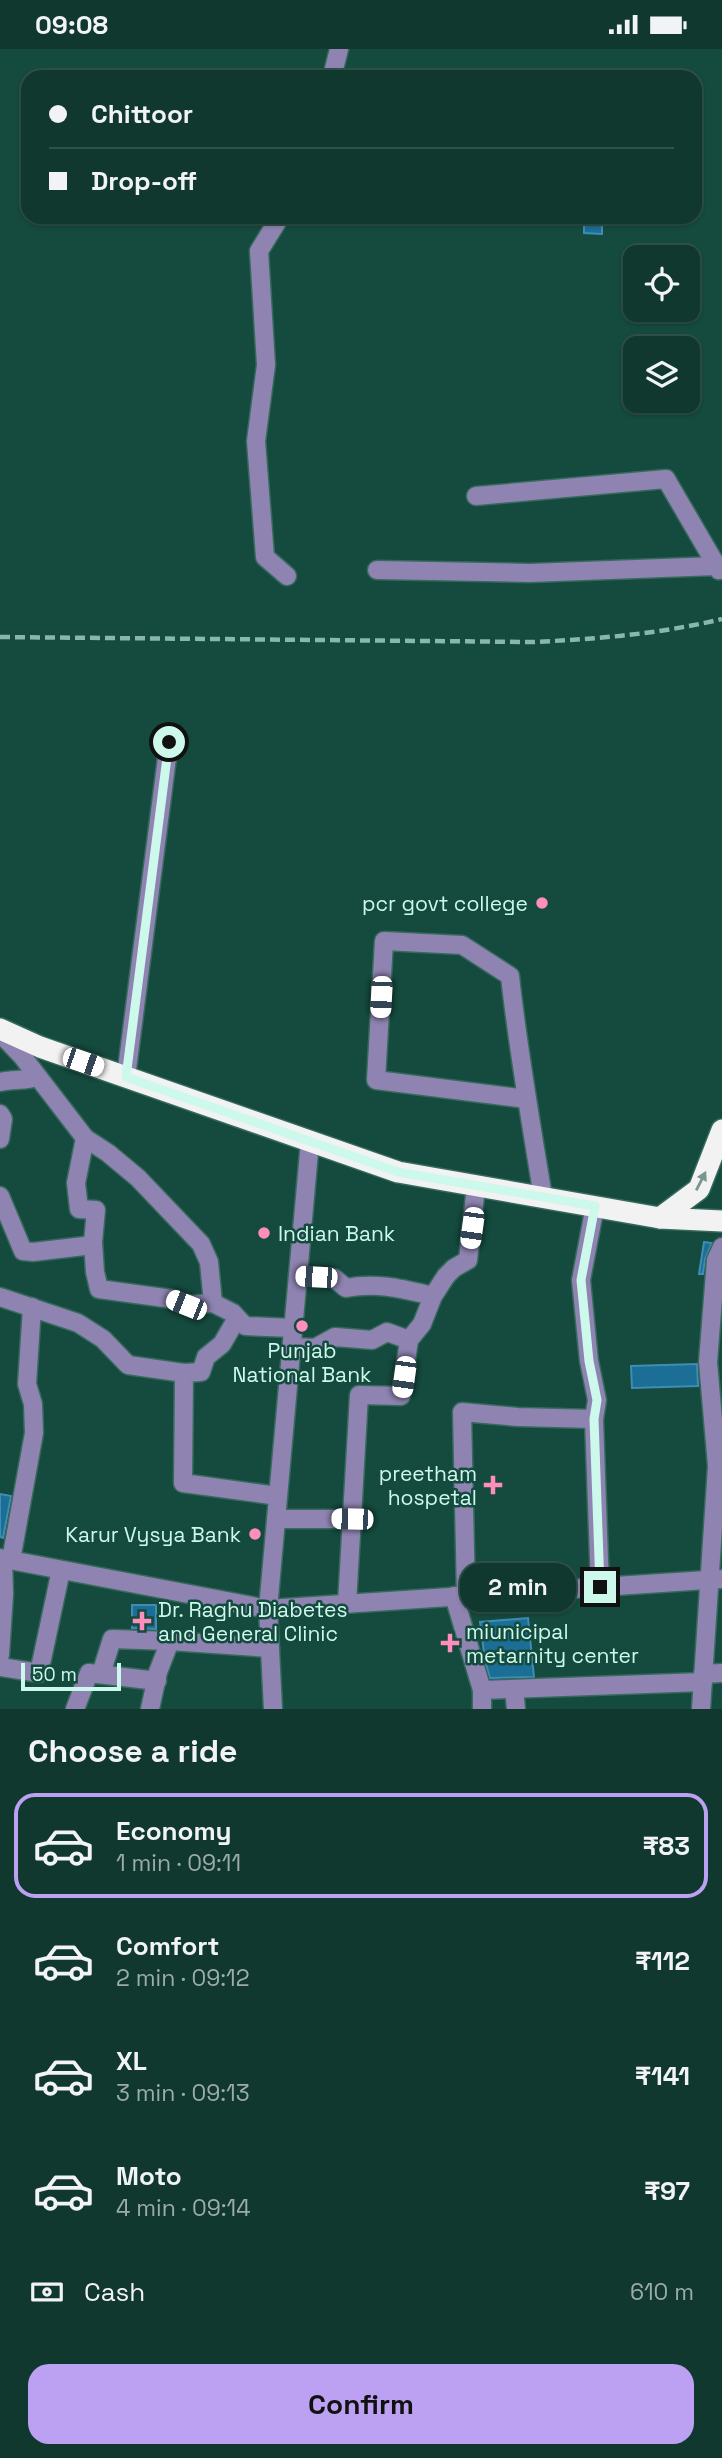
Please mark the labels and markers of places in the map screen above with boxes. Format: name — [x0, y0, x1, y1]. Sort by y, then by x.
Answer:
place label: pcr govt college — [362, 890, 528, 917]
marker: pcr govt college — [534, 895, 550, 911]
place label: Indian Bank — [278, 1220, 395, 1247]
marker: Indian Bank — [256, 1225, 272, 1241]
marker: Punjab National Bank — [294, 1318, 310, 1334]
place label: Punjab National Bank — [233, 1337, 371, 1388]
place label: preetham hospetal — [379, 1460, 477, 1511]
marker: preetham hospetal — [483, 1475, 503, 1495]
place label: Karur Vysya Bank — [65, 1521, 241, 1548]
marker: Karur Vysya Bank — [247, 1526, 263, 1542]
place label: Dr. Raghu Diabetes and General Clinic — [158, 1596, 347, 1647]
marker: Dr. Raghu Diabetes and General Clinic — [132, 1611, 152, 1631]
place label: miunicipal metarnity center — [466, 1618, 639, 1669]
marker: miunicipal metarnity center — [440, 1633, 460, 1653]

